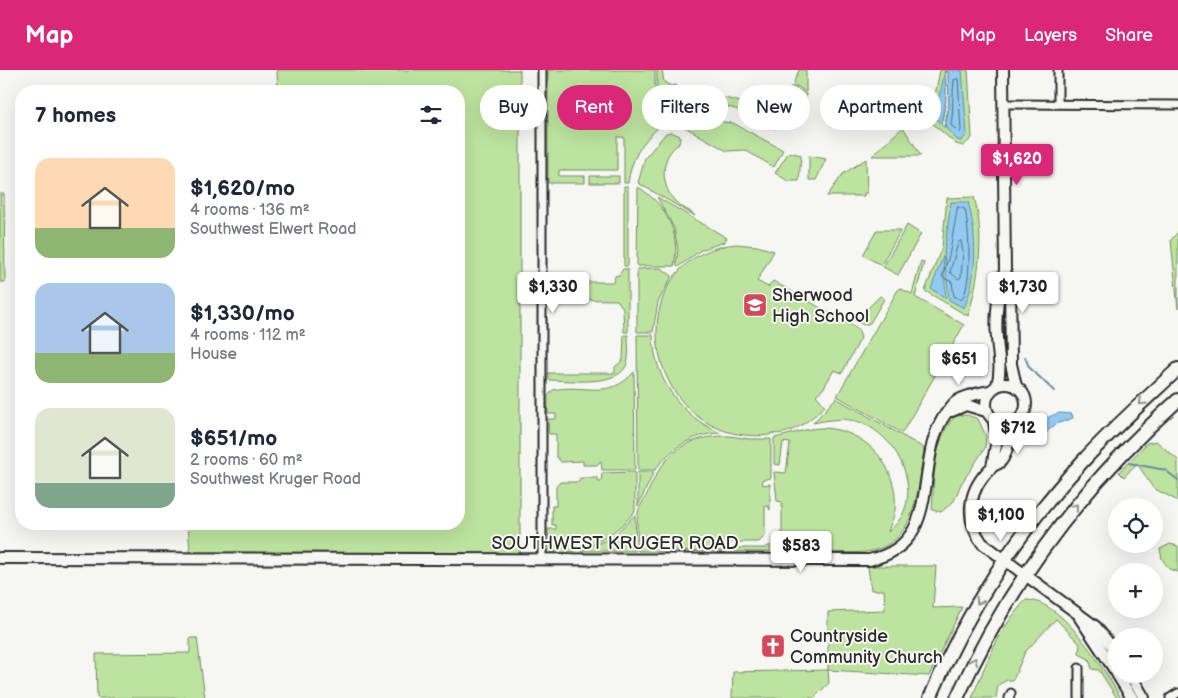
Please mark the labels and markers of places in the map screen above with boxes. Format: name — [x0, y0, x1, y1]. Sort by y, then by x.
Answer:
pin: $1,620 — [976, 144, 1058, 186]
pin: $1,330 — [512, 272, 594, 314]
pin: $1,730 — [982, 272, 1064, 314]
place label: Sherwood High School — [772, 285, 869, 327]
school or university icon: Sherwood High School — [742, 292, 768, 318]
pin: $651 — [929, 344, 989, 386]
pin: $712 — [988, 412, 1048, 455]
pin: $1,100 — [960, 500, 1042, 542]
pin: $583 — [771, 530, 831, 573]
place label: Countryside Community Church — [790, 626, 943, 668]
church icon: Countryside Community Church — [760, 633, 786, 659]

